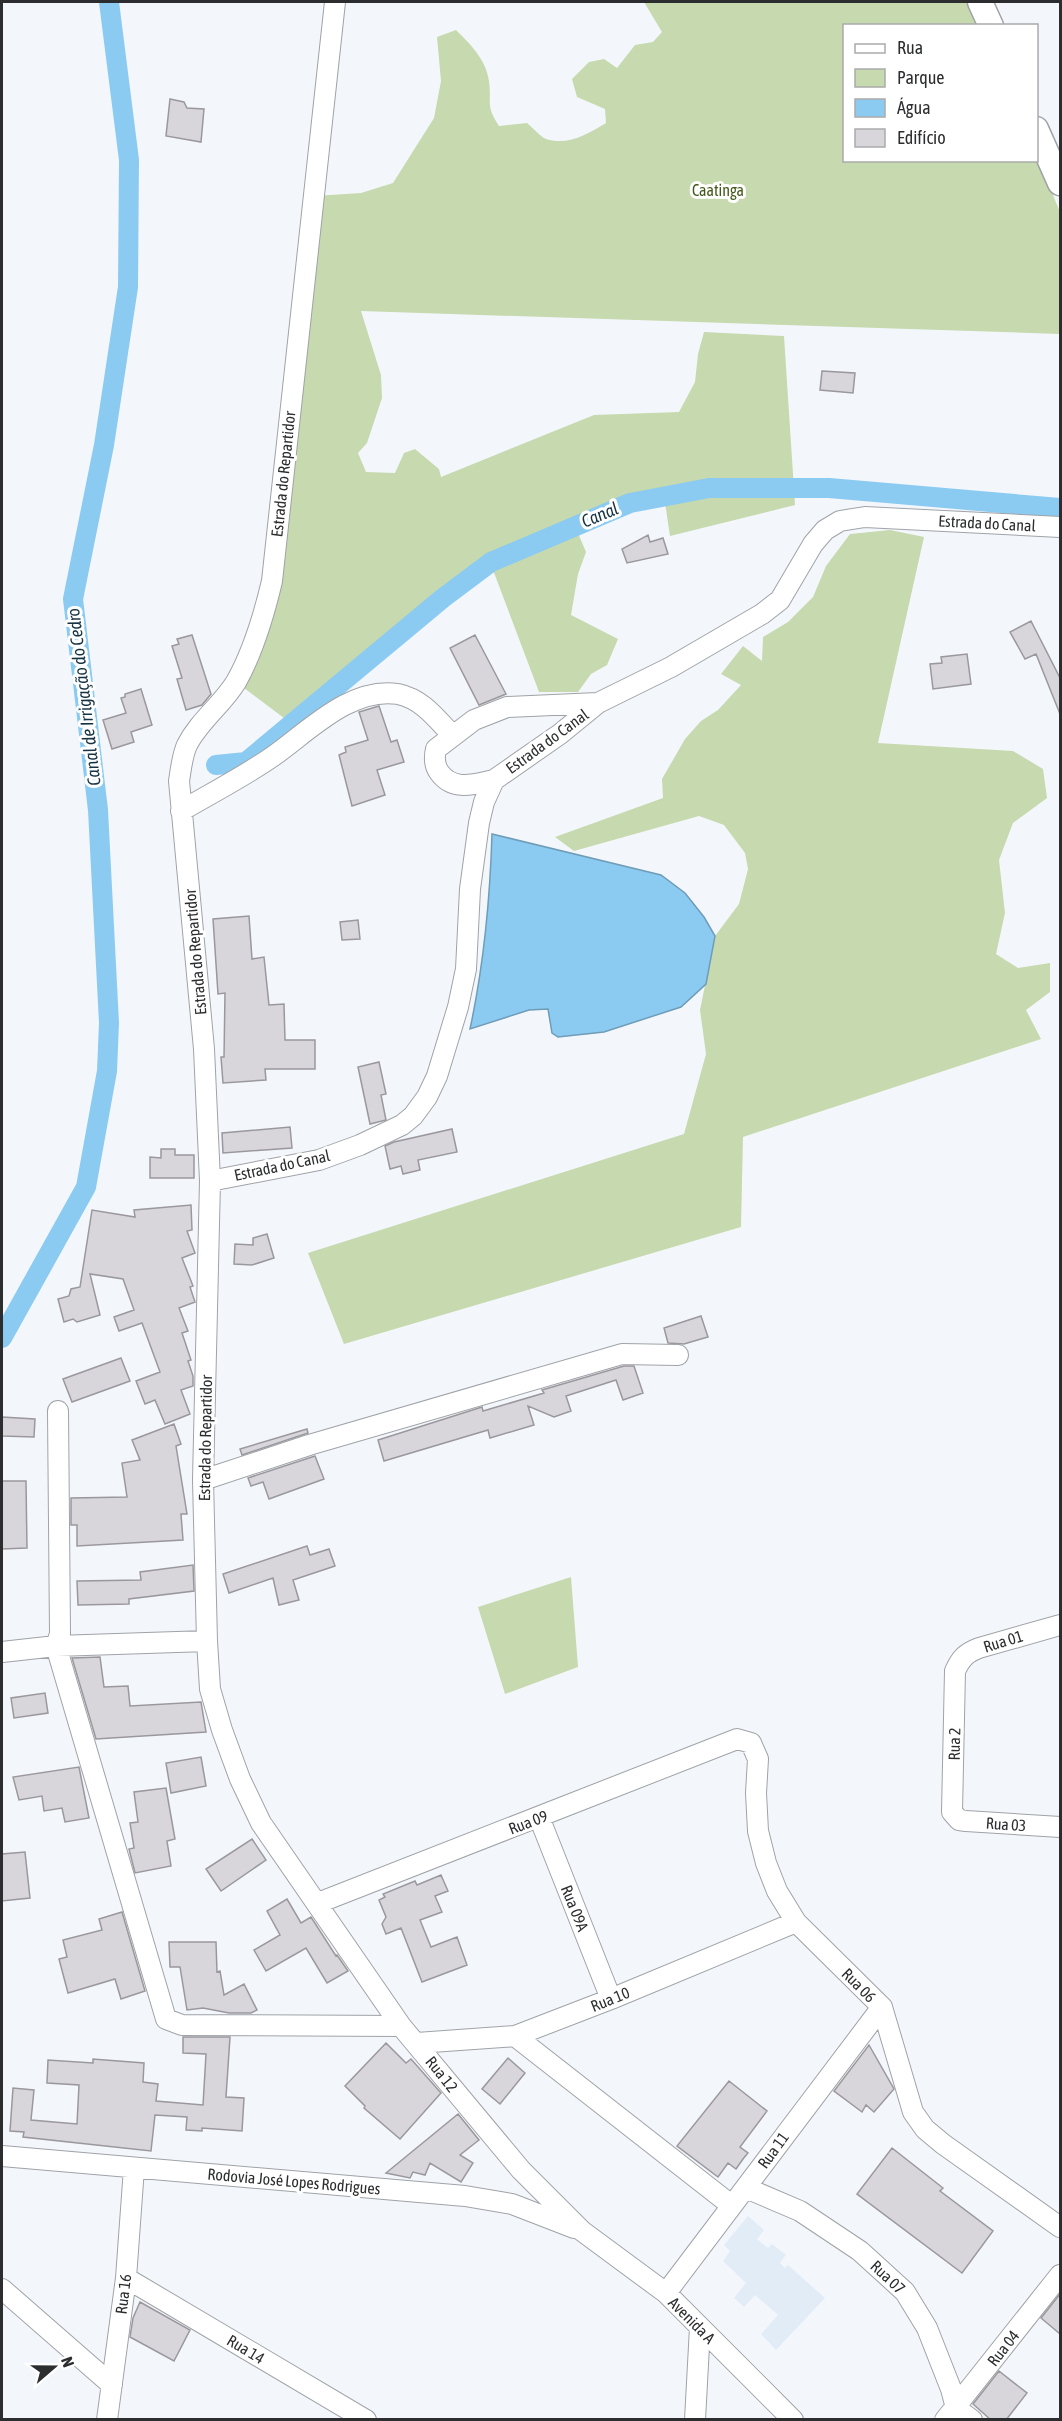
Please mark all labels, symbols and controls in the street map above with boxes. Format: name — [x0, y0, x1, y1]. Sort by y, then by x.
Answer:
legend — [843, 24, 1038, 162]
text: Rua — [897, 37, 923, 58]
text: Parque — [897, 67, 945, 88]
text: Água — [897, 97, 931, 118]
text: Edifício — [897, 127, 946, 148]
park label: Caatinga — [692, 181, 744, 200]
street label: Estrada do Repartidor — [267, 410, 300, 538]
water label: Canal — [578, 497, 622, 532]
street label: Estrada do Canal — [938, 511, 1037, 535]
water label: Canal de Irrigação do Cedro — [62, 607, 105, 787]
street label: Estrada do Canal — [502, 705, 592, 777]
street label: Estrada do Repartidor — [181, 888, 210, 1016]
street label: Estrada do Canal — [232, 1146, 332, 1184]
street label: Estrada do Repartidor — [195, 1374, 216, 1501]
street label: Rua 01 — [981, 1626, 1025, 1656]
street label: Rua 2 — [945, 1727, 963, 1761]
street label: Rua 09 — [506, 1806, 550, 1838]
street label: Rua 03 — [985, 1814, 1027, 1834]
street label: Rua 09A — [558, 1882, 592, 1934]
street label: Rua 06 — [838, 1964, 880, 2006]
street label: Rua 10 — [588, 1983, 632, 2015]
street label: Rua 12 — [422, 2053, 462, 2095]
street label: Rua 11 — [754, 2128, 792, 2172]
street label: Rodovia José Lopes Rodrigues — [207, 2164, 382, 2199]
street label: Rua 07 — [867, 2257, 909, 2297]
street label: Rua 16 — [112, 2273, 134, 2315]
street label: Avenida A — [665, 2293, 719, 2347]
street label: Rua 04 — [983, 2327, 1023, 2369]
street label: Rua 14 — [224, 2331, 268, 2367]
north arrow — [24, 2337, 84, 2397]
text: N — [58, 2354, 78, 2369]

